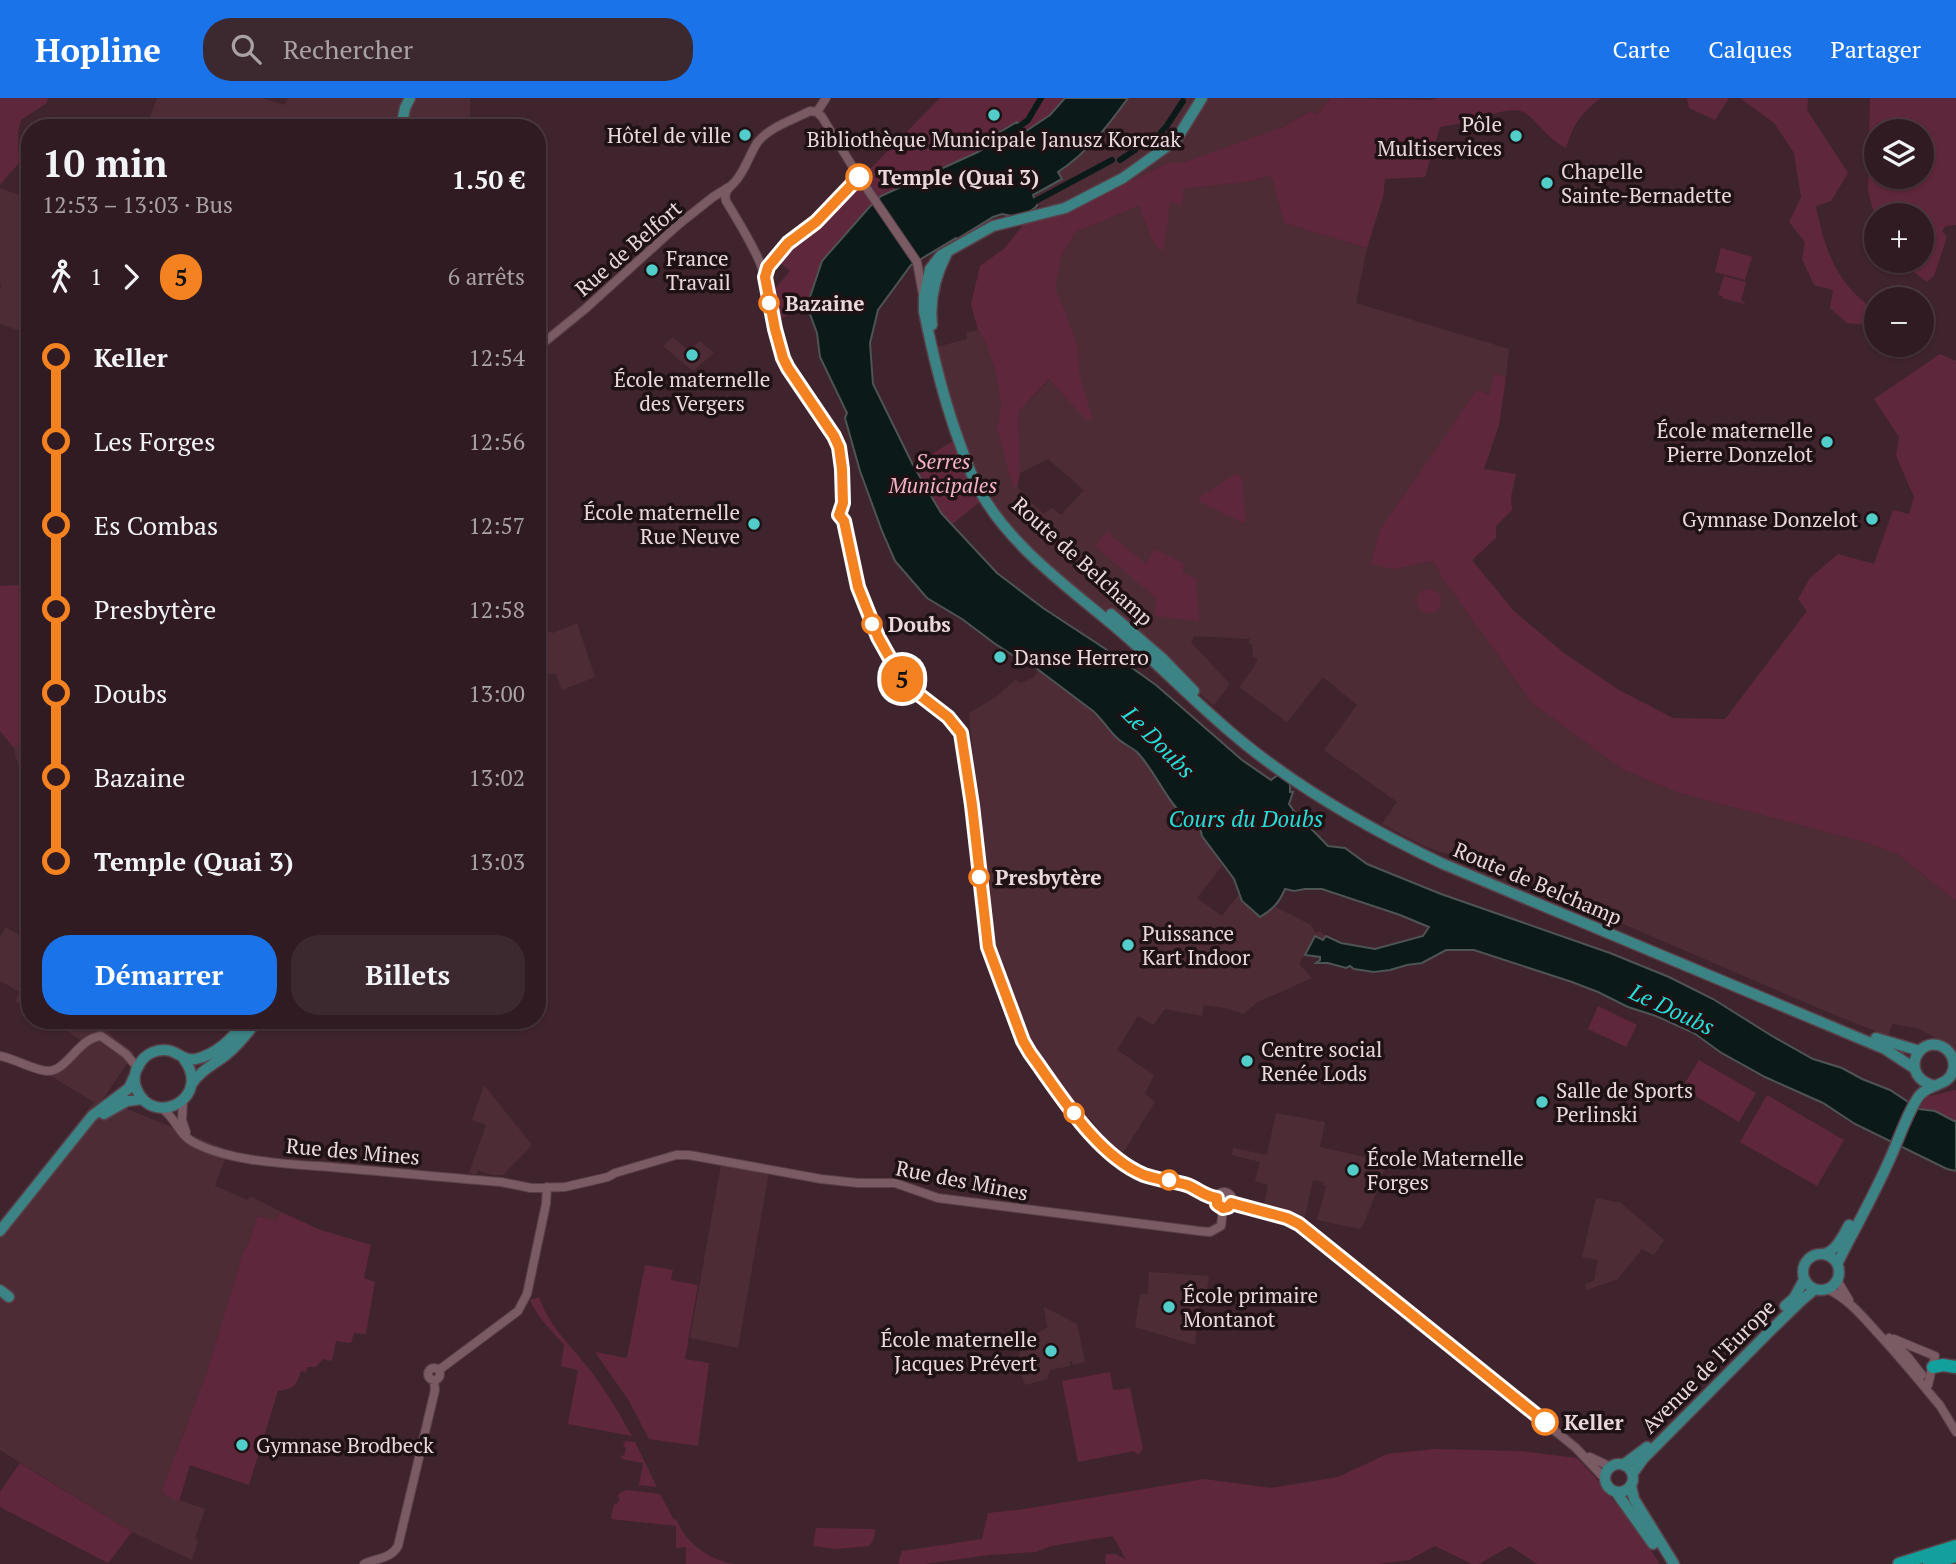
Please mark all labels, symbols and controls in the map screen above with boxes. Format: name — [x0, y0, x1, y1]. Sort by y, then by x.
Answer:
search box — [203, 18, 693, 81]
text: Hopline — [35, 28, 161, 71]
icon: search — [227, 30, 265, 68]
text: Rechercher — [283, 32, 413, 66]
text: Carte — [1612, 33, 1670, 65]
text: Calques — [1708, 33, 1792, 65]
text: Partager — [1830, 33, 1921, 65]
marker: Bibliothèque Municipale Janusz Korczak — [986, 107, 1002, 123]
place label: Pôle Multiservices — [1377, 110, 1502, 162]
map controls — [1864, 119, 1934, 357]
button: layers — [1864, 119, 1934, 189]
place label: Hôtel de ville — [607, 121, 731, 149]
place label: Bibliothèque Municipale Janusz Korczak — [807, 125, 1181, 153]
marker: Hôtel de ville — [737, 127, 753, 143]
marker: Pôle Multiservices — [1508, 128, 1524, 144]
text: 10 min — [42, 138, 167, 188]
place label: Chapelle Sainte-Bernadette — [1561, 157, 1732, 209]
text: 1.50 € — [452, 162, 525, 196]
place label: Temple (Quai 3) — [878, 163, 1039, 191]
marker: Temple (Quai 3) — [846, 164, 872, 190]
marker: Chapelle Sainte-Bernadette — [1539, 175, 1555, 191]
text: 12:53 – 13:03 · Bus — [42, 189, 233, 220]
street label: Rue de Belfort — [569, 194, 687, 302]
button: + — [1864, 203, 1934, 273]
place label: France Travail — [666, 244, 731, 296]
icon: walk — [42, 258, 80, 296]
icon: forward — [112, 258, 150, 296]
text: 1 — [90, 261, 102, 292]
text: 5 — [174, 261, 188, 293]
text: 6 arrêts — [448, 261, 525, 292]
marker: France Travail — [644, 262, 660, 278]
button: − — [1864, 287, 1934, 357]
place label: Bazaine — [785, 289, 865, 317]
marker: Bazaine — [759, 293, 779, 313]
text: Keller — [94, 340, 168, 374]
text: 12:54 — [468, 342, 525, 373]
marker: École maternelle des Vergers — [684, 347, 700, 363]
place label: École maternelle des Vergers — [614, 365, 770, 417]
place label: École maternelle Pierre Donzelot — [1656, 416, 1813, 468]
text: Les Forges — [94, 424, 215, 458]
text: 12:56 — [468, 426, 525, 457]
marker: École maternelle Pierre Donzelot — [1819, 434, 1835, 450]
park label: Serres Municipales — [888, 447, 997, 499]
street label: Route de Belchamp — [1007, 490, 1159, 632]
place label: École maternelle Rue Neuve — [583, 498, 740, 550]
place label: Gymnase Donzelot — [1682, 505, 1858, 533]
text: Es Combas — [94, 508, 218, 542]
text: 12:57 — [468, 510, 525, 541]
marker: Gymnase Donzelot — [1864, 511, 1880, 527]
marker: École maternelle Rue Neuve — [746, 516, 762, 532]
text: Presbytère — [94, 592, 216, 626]
text: 12:58 — [468, 594, 525, 625]
place label: Doubs — [888, 610, 951, 638]
marker: Doubs — [862, 614, 882, 634]
place label: Danse Herrero — [1014, 643, 1149, 671]
marker: Danse Herrero — [992, 649, 1008, 665]
line badge: 5 — [879, 656, 925, 702]
text: 5 — [895, 663, 909, 695]
text: Doubs — [94, 676, 167, 710]
text: 13:00 — [468, 678, 525, 709]
water label: Le Doubs — [1115, 698, 1202, 785]
text: Bazaine — [94, 760, 185, 794]
text: 13:02 — [468, 762, 525, 793]
water label: Cours du Doubs — [1169, 803, 1323, 834]
street label: Route de Belchamp — [1450, 835, 1626, 931]
text: Temple (Quai 3) — [94, 844, 293, 878]
text: 13:03 — [468, 846, 525, 877]
place label: Presbytère — [995, 863, 1102, 891]
marker: Presbytère — [969, 867, 989, 887]
place label: Puissance Kart Indoor — [1142, 919, 1250, 971]
button: Démarrer — [42, 935, 277, 1015]
button: Billets — [291, 935, 525, 1015]
marker: Puissance Kart Indoor — [1120, 937, 1136, 953]
water label: Le Doubs — [1624, 975, 1720, 1042]
place label: Centre social Renée Lods — [1261, 1035, 1382, 1087]
marker: Centre social Renée Lods — [1239, 1053, 1255, 1069]
place label: Salle de Sports Perlinski — [1556, 1076, 1693, 1128]
marker: Salle de Sports Perlinski — [1534, 1094, 1550, 1110]
unlabelled marker — [1064, 1103, 1084, 1123]
street label: Rue des Mines — [285, 1131, 421, 1171]
place label: École Maternelle Forges — [1367, 1144, 1524, 1196]
street label: Rue des Mines — [893, 1153, 1031, 1207]
marker: École Maternelle Forges — [1345, 1162, 1361, 1178]
unlabelled marker — [1159, 1170, 1179, 1190]
place label: École primaire Montanot — [1183, 1281, 1318, 1333]
street label: Avenue de l'Europe — [1635, 1293, 1781, 1439]
marker: École primaire Montanot — [1161, 1299, 1177, 1315]
place label: École maternelle Jacques Prévert — [880, 1325, 1037, 1377]
marker: École maternelle Jacques Prévert — [1043, 1343, 1059, 1359]
place label: Keller — [1564, 1408, 1624, 1436]
marker: Keller — [1532, 1409, 1558, 1435]
place label: Gymnase Brodbeck — [256, 1431, 434, 1459]
marker: Gymnase Brodbeck — [234, 1437, 250, 1453]

